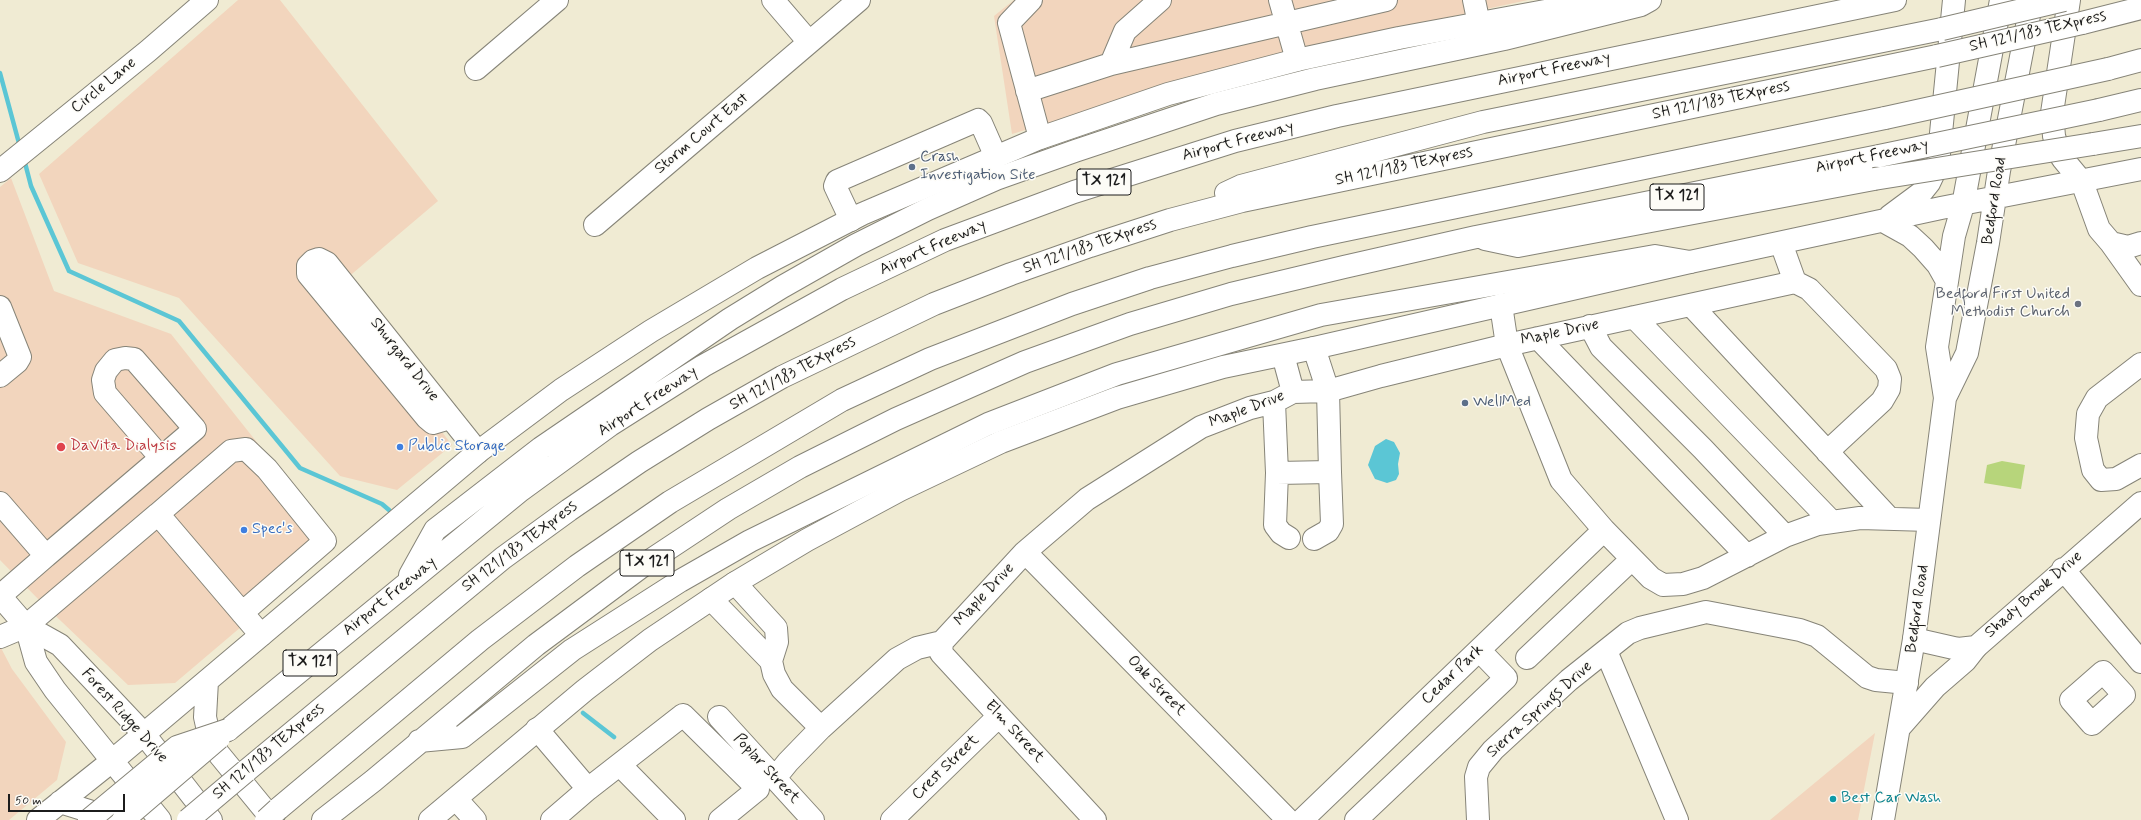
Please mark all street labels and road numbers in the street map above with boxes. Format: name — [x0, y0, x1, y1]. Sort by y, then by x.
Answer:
street label: SH 121/183 TEXpress — [1968, 7, 2108, 57]
street label: Airport Freeway — [1496, 49, 1612, 91]
street label: Circle Lane — [68, 54, 140, 118]
street label: SH 121/183 TEXpress — [1651, 77, 1791, 125]
street label: Storm Court East — [651, 89, 753, 179]
street label: Airport Freeway — [1180, 118, 1296, 166]
street label: Airport Freeway — [1814, 136, 1930, 178]
street label: SH 121/183 TEXpress — [1334, 143, 1474, 191]
street label: Bedford Road — [1979, 156, 2011, 246]
road number: TX 121 — [1077, 169, 1131, 195]
road number: TX 121 — [1650, 184, 1704, 210]
street label: SH 121/183 TEXpress — [1021, 215, 1159, 279]
street label: Airport Freeway — [877, 216, 989, 280]
street label: Shurgard Drive — [365, 314, 443, 406]
street label: Maple Drive — [1519, 315, 1601, 351]
street label: SH 121/183 TEXpress — [727, 333, 859, 415]
street label: Airport Freeway — [595, 363, 701, 441]
street label: Maple Drive — [1206, 387, 1288, 433]
street label: SH 121/183 TEXpress — [458, 497, 582, 597]
street label: Shady Brook Drive — [1981, 547, 2087, 643]
road number: TX 121 — [620, 550, 674, 576]
street label: Airport Freeway — [339, 553, 441, 641]
street label: Maple Drive — [951, 559, 1019, 631]
street label: Bedford Road — [1902, 564, 1934, 654]
street label: Cedar Park — [1418, 641, 1488, 709]
road number: TX 121 — [283, 650, 337, 676]
street label: Oak Street — [1122, 652, 1190, 720]
street label: Sierra Springs Drive — [1483, 658, 1597, 762]
street label: Forest Ridge Drive — [77, 665, 171, 767]
street label: Elm Street — [980, 697, 1048, 767]
street label: SH 121/183 TEXpress — [209, 700, 329, 804]
street label: Poplar Street — [729, 730, 803, 808]
street label: Crest Street — [908, 731, 984, 805]

